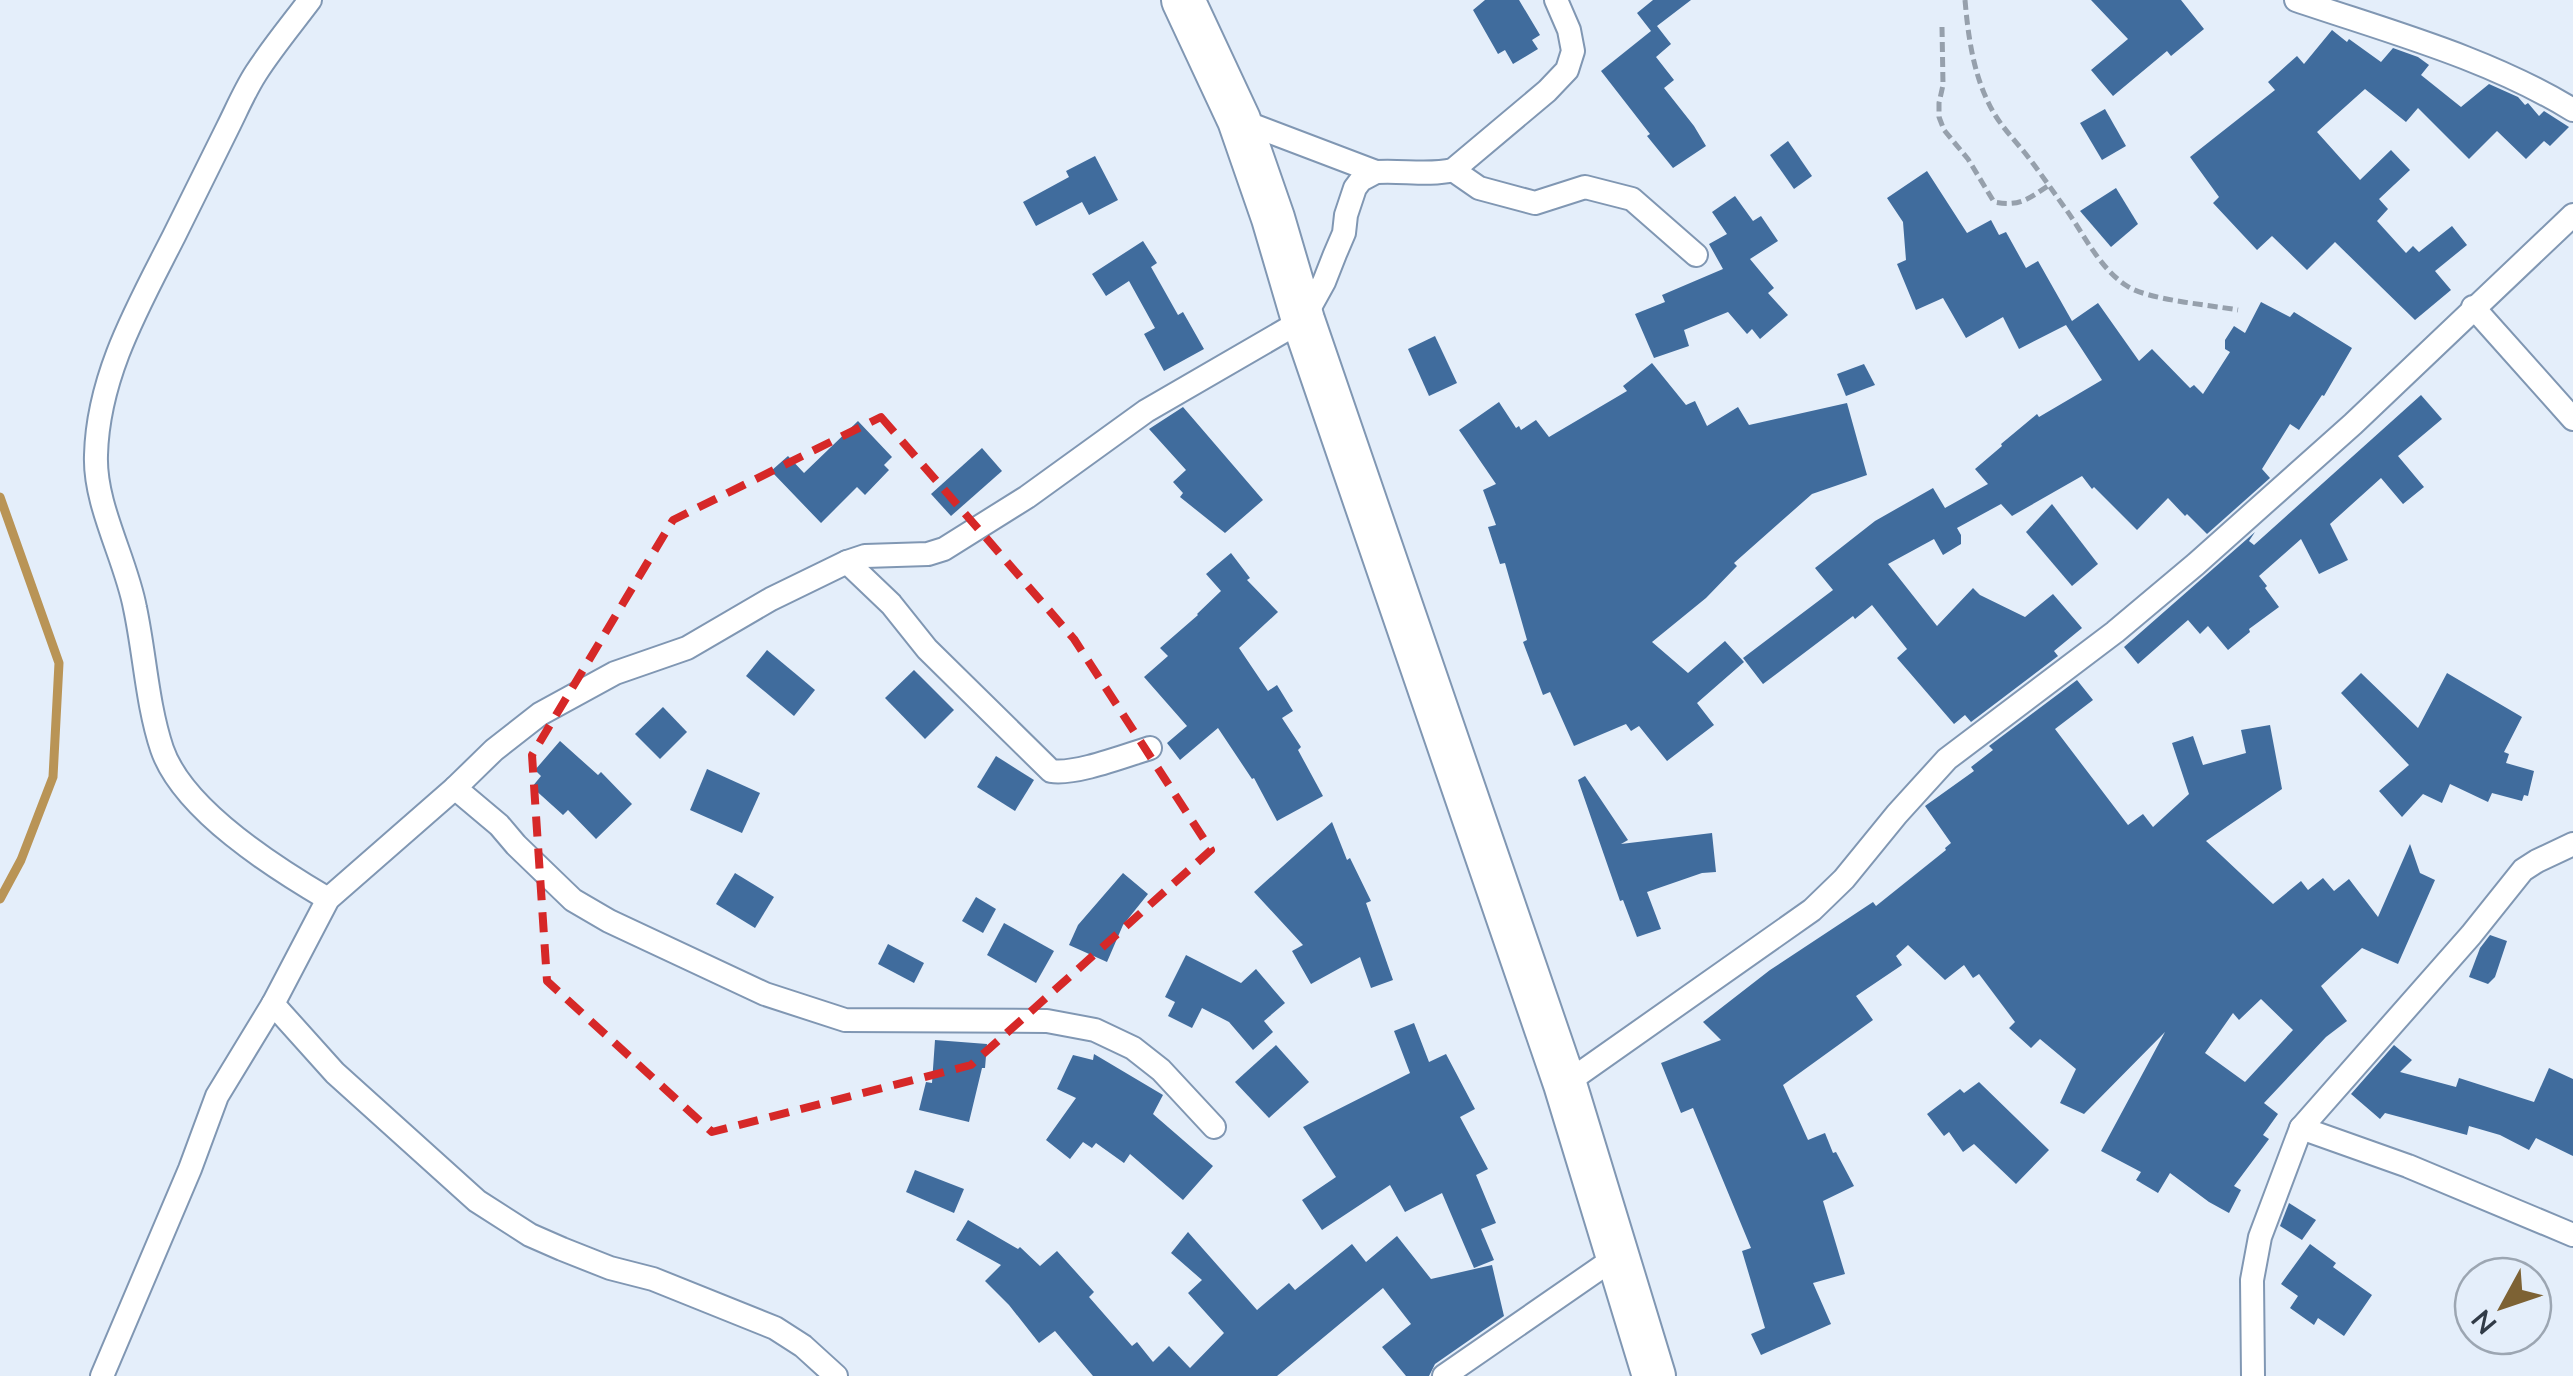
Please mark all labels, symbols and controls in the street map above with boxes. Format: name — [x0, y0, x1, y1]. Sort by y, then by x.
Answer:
north arrow — [2453, 1256, 2553, 1356]
text: N — [2463, 1303, 2504, 1342]

